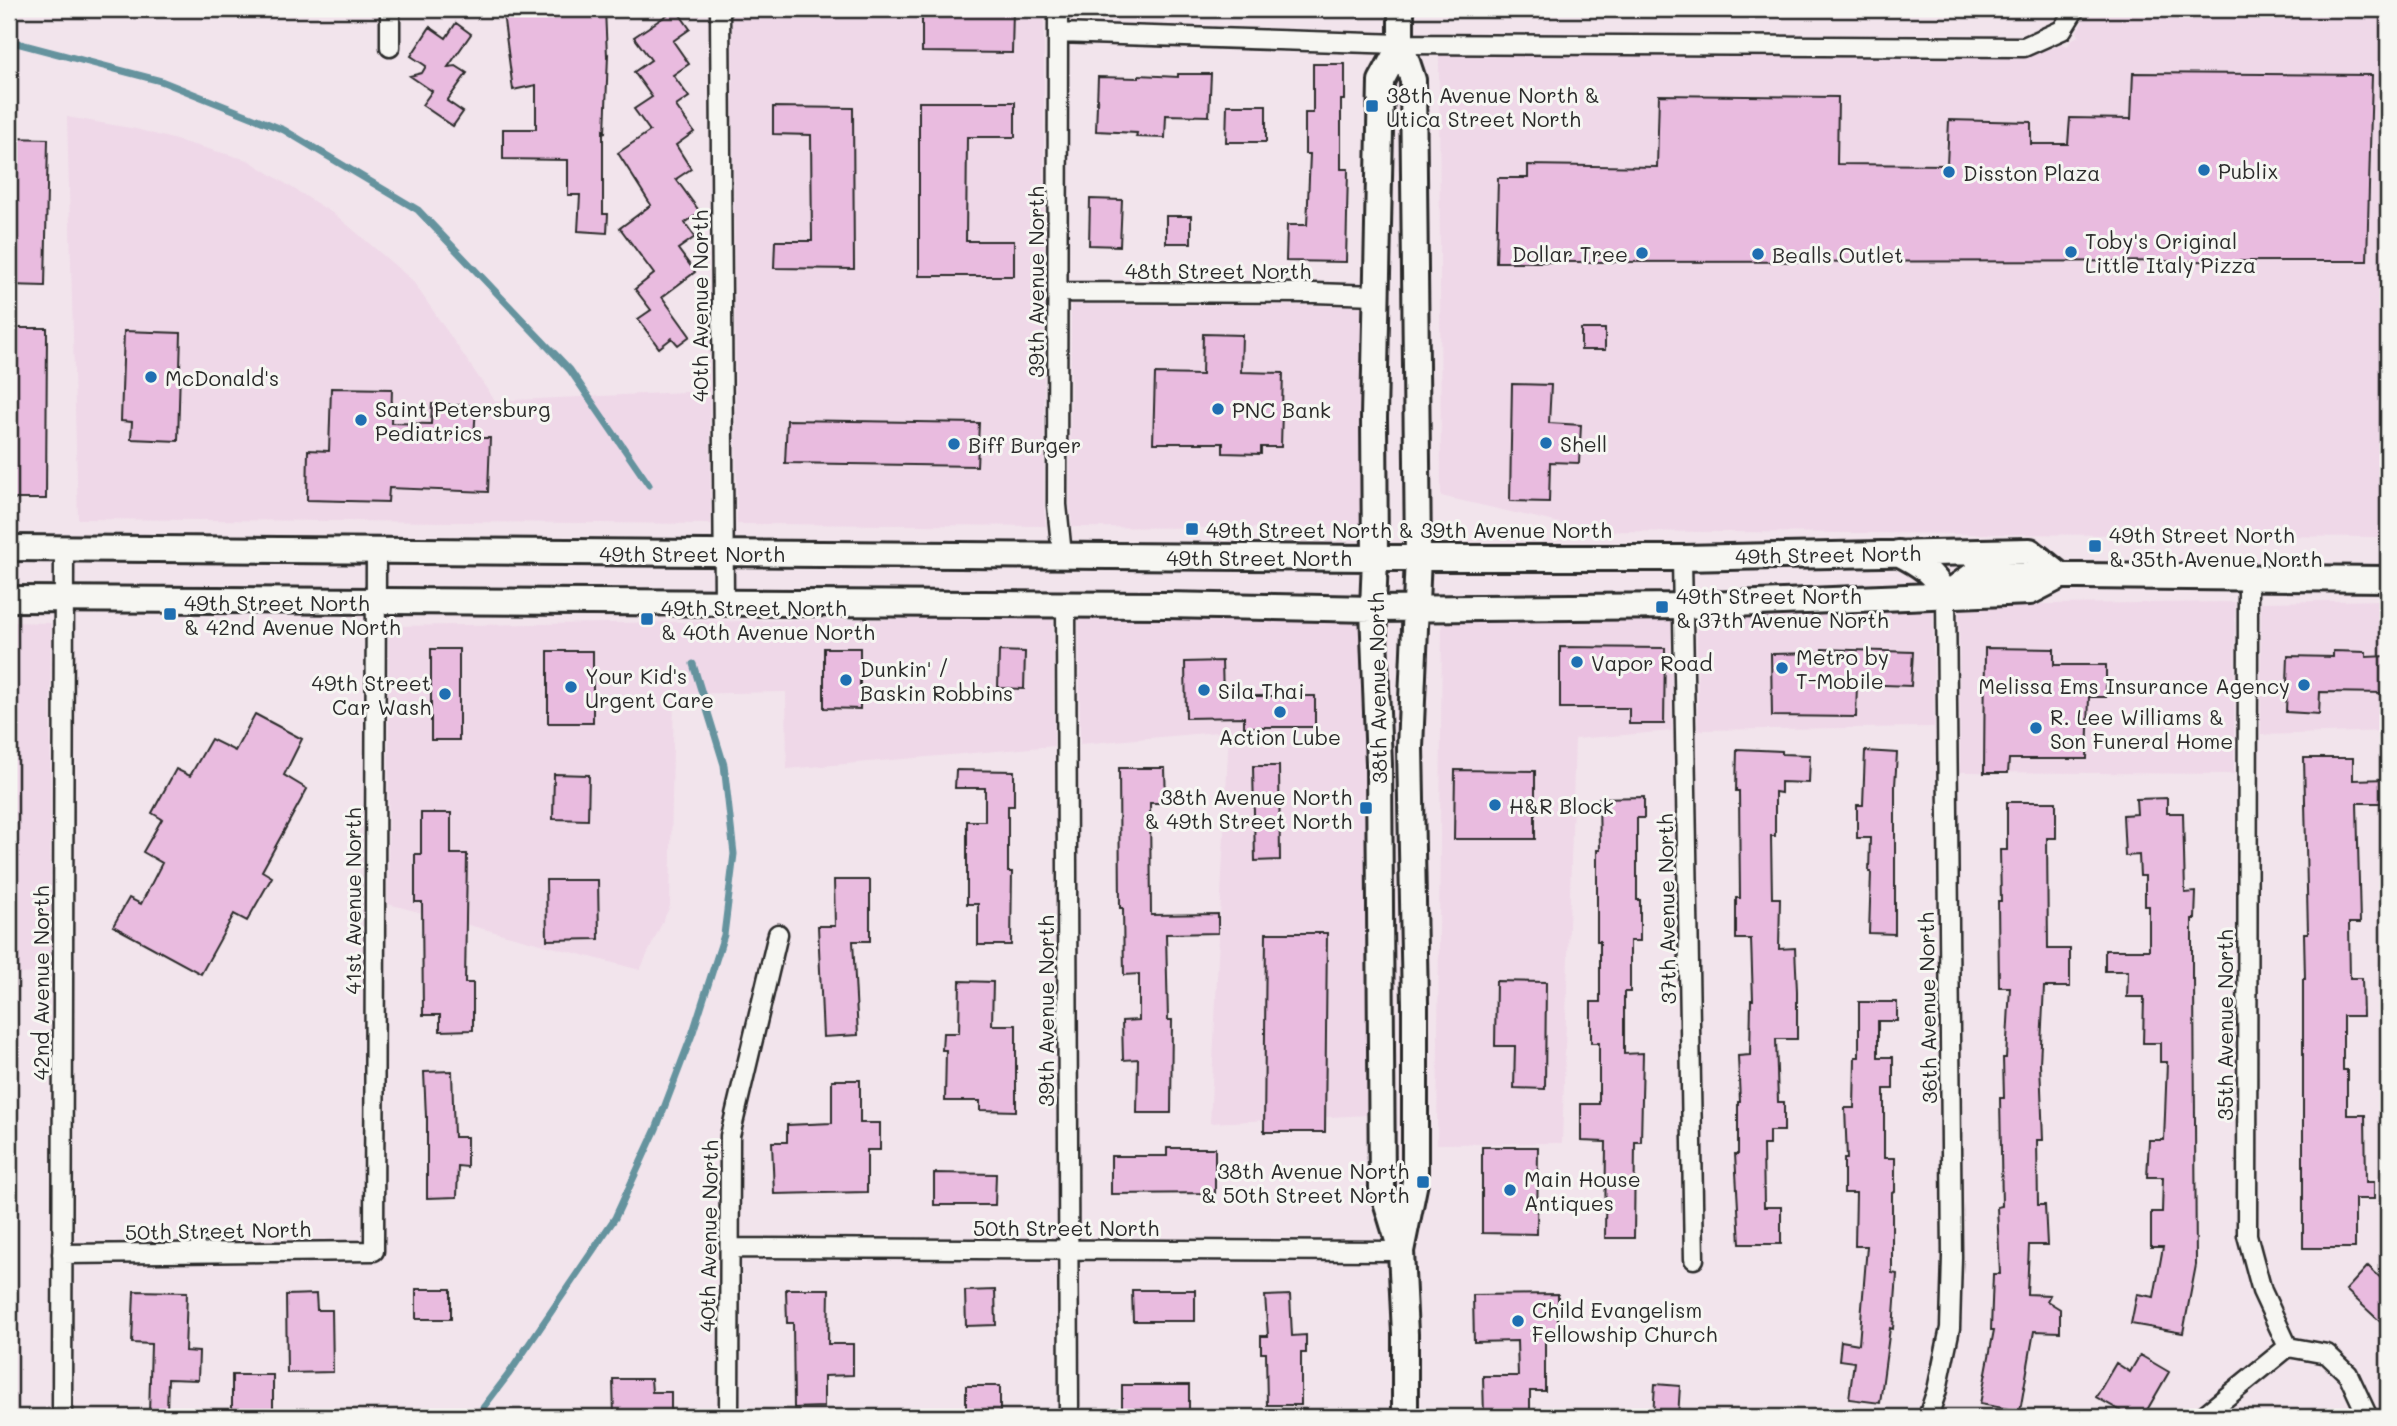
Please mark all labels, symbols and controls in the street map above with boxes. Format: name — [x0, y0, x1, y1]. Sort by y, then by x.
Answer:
place label: 38th Avenue North & Utica Street North — [1386, 81, 1600, 132]
marker: 38th Avenue North & Utica Street North — [1364, 98, 1380, 114]
place label: Publix — [2218, 157, 2278, 184]
place label: Disston Plaza — [1963, 159, 2100, 186]
marker: Publix — [2196, 162, 2212, 178]
marker: Disston Plaza — [1941, 164, 1957, 180]
street label: 39th Avenue North — [1022, 186, 1049, 378]
street label: 40th Avenue North — [686, 210, 713, 402]
place label: Toby's Original Little Italy Pizza — [2085, 227, 2256, 278]
place label: Dollar Tree — [1512, 240, 1628, 267]
place label: Bealls Outlet — [1772, 241, 1903, 268]
marker: Toby's Original Little Italy Pizza — [2063, 244, 2079, 260]
marker: Dollar Tree — [1634, 245, 1650, 261]
marker: Bealls Outlet — [1750, 246, 1766, 262]
street label: 48th Street North — [1125, 257, 1311, 284]
place label: McDonald's — [165, 364, 279, 391]
marker: McDonald's — [143, 369, 159, 385]
place label: Saint Petersburg Pediatrics — [375, 395, 550, 446]
place label: PNC Bank — [1232, 396, 1331, 423]
marker: PNC Bank — [1210, 401, 1226, 417]
marker: Saint Petersburg Pediatrics — [353, 412, 369, 428]
place label: Shell — [1560, 430, 1607, 457]
place label: Biff Burger — [968, 431, 1081, 458]
marker: Shell — [1538, 435, 1554, 451]
marker: Biff Burger — [946, 436, 962, 452]
place label: 49th Street North & 39th Avenue North — [1206, 516, 1612, 543]
marker: 49th Street North & 39th Avenue North — [1184, 521, 1200, 537]
place label: 49th Street North & 35th Avenue North — [2109, 521, 2322, 572]
marker: 49th Street North & 35th Avenue North — [2087, 538, 2103, 554]
street label: 49th Street North — [1735, 539, 1921, 569]
street label: 49th Street North — [599, 540, 785, 567]
street label: 49th Street North — [1166, 544, 1352, 571]
place label: 49th Street North & 37th Avenue North — [1676, 582, 1889, 633]
place label: 49th Street North & 42nd Avenue North — [184, 589, 401, 640]
street label: 38th Avenue North — [1362, 592, 1392, 784]
place label: 49th Street North & 40th Avenue North — [661, 594, 875, 645]
marker: 49th Street North & 37th Avenue North — [1654, 599, 1670, 615]
marker: 49th Street North & 42nd Avenue North — [162, 606, 178, 622]
marker: 49th Street North & 40th Avenue North — [639, 611, 655, 627]
place label: Metro by T-Mobile — [1796, 643, 1889, 694]
place label: Vapor Road — [1591, 649, 1713, 676]
marker: Vapor Road — [1569, 654, 1585, 670]
place label: Dunkin' / Baskin Robbins — [860, 655, 1013, 706]
marker: Metro by T-Mobile — [1774, 660, 1790, 676]
place label: Your Kid's Urgent Care — [585, 662, 714, 713]
place label: 49th Street Car Wash — [312, 669, 431, 720]
marker: Dunkin' / Baskin Robbins — [838, 672, 854, 688]
place label: Melissa Ems Insurance Agency — [1978, 672, 2290, 699]
place label: Sila Thai — [1218, 677, 1304, 704]
marker: Melissa Ems Insurance Agency — [2296, 677, 2312, 693]
marker: Your Kid's Urgent Care — [563, 679, 579, 695]
marker: Sila Thai — [1196, 682, 1212, 698]
marker: 49th Street Car Wash — [437, 686, 453, 702]
place label: R. Lee Williams & Son Funeral Home — [2050, 703, 2233, 754]
marker: Action Lube — [1272, 704, 1288, 720]
marker: R. Lee Williams & Son Funeral Home — [2028, 720, 2044, 736]
place label: Action Lube — [1219, 723, 1341, 750]
place label: 38th Avenue North & 49th Street North — [1144, 783, 1352, 834]
place label: H&R Block — [1509, 792, 1614, 819]
marker: H&R Block — [1487, 797, 1503, 813]
marker: 38th Avenue North & 49th Street North — [1358, 800, 1374, 816]
street label: 41st Avenue North — [339, 808, 366, 994]
street label: 37th Avenue North — [1651, 813, 1681, 1005]
street label: 42nd Avenue North — [27, 886, 54, 1080]
street label: 36th Avenue North — [1912, 912, 1942, 1104]
street label: 39th Avenue North — [1032, 915, 1059, 1107]
street label: 35th Avenue North — [2211, 929, 2238, 1121]
street label: 40th Avenue North — [693, 1140, 723, 1332]
place label: 38th Avenue North & 50th Street North — [1201, 1157, 1409, 1208]
place label: Main House Antiques — [1524, 1165, 1641, 1216]
marker: 38th Avenue North & 50th Street North — [1415, 1174, 1431, 1190]
marker: Main House Antiques — [1502, 1182, 1518, 1198]
street label: 50th Street North — [973, 1214, 1159, 1241]
street label: 50th Street North — [125, 1215, 311, 1245]
place label: Child Evangelism Fellowship Church — [1532, 1296, 1717, 1347]
marker: Child Evangelism Fellowship Church — [1510, 1313, 1526, 1329]

